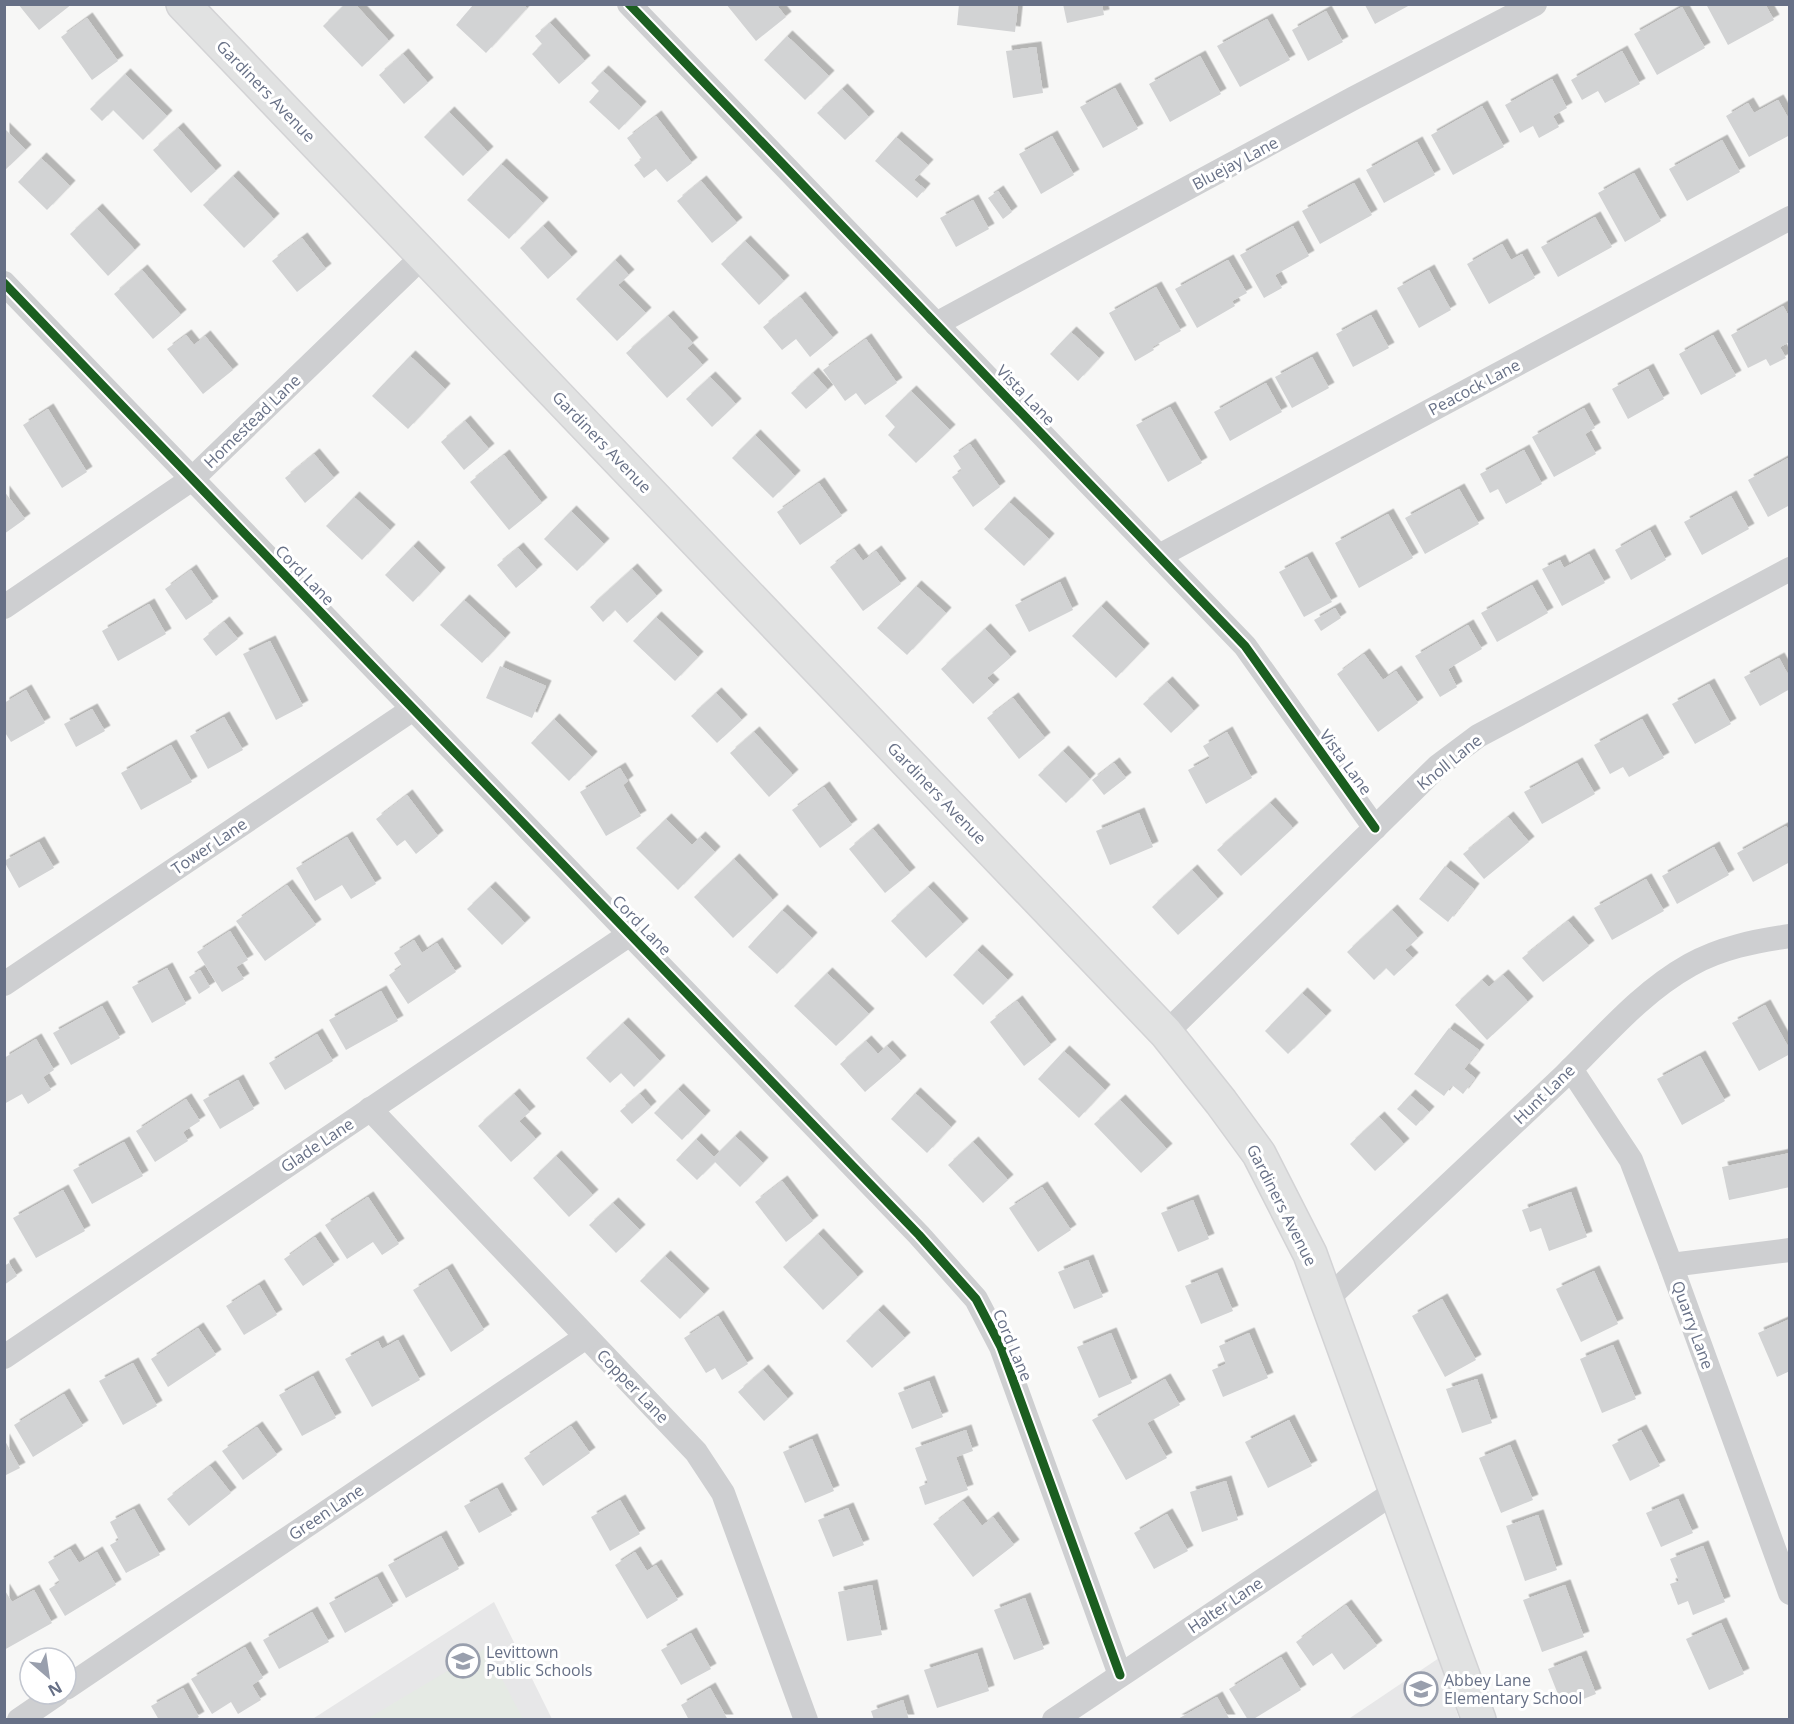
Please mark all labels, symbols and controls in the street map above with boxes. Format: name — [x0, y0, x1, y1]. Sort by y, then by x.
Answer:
street label: Gardiners Avenue — [212, 35, 320, 147]
street label: Bluejay Lane — [1188, 131, 1282, 195]
street label: Peacock Lane — [1424, 354, 1524, 420]
street label: Vista Lane — [992, 360, 1060, 430]
street label: Homestead Lane — [199, 369, 305, 473]
street label: Gardiners Avenue — [548, 386, 656, 498]
street label: Cord Lane — [271, 540, 339, 610]
street label: Vista Lane — [1315, 725, 1377, 799]
street label: Knoll Lane — [1412, 729, 1486, 795]
street label: Gardiners Avenue — [883, 737, 991, 849]
street label: Tower Lane — [167, 813, 251, 879]
street label: Cord Lane — [608, 890, 676, 960]
street label: Hunt Lane — [1509, 1059, 1579, 1129]
street label: Glade Lane — [276, 1113, 358, 1177]
street label: Gardiners Avenue — [1242, 1140, 1322, 1270]
street label: Quarry Lane — [1667, 1278, 1719, 1372]
street label: Cord Lane — [988, 1306, 1038, 1384]
street label: Copper Lane — [592, 1344, 674, 1428]
street label: Green Lane — [284, 1479, 368, 1545]
street label: Halter Lane — [1183, 1572, 1267, 1638]
place label: Levittown Public Schools — [486, 1641, 592, 1681]
school or university icon: Levittown Public Schools — [445, 1643, 481, 1679]
north arrow — [18, 1646, 78, 1706]
place label: Abbey Lane Elementary School — [1444, 1669, 1582, 1709]
school or university icon: Abbey Lane Elementary School — [1403, 1671, 1439, 1707]
text: N — [44, 1676, 66, 1702]

